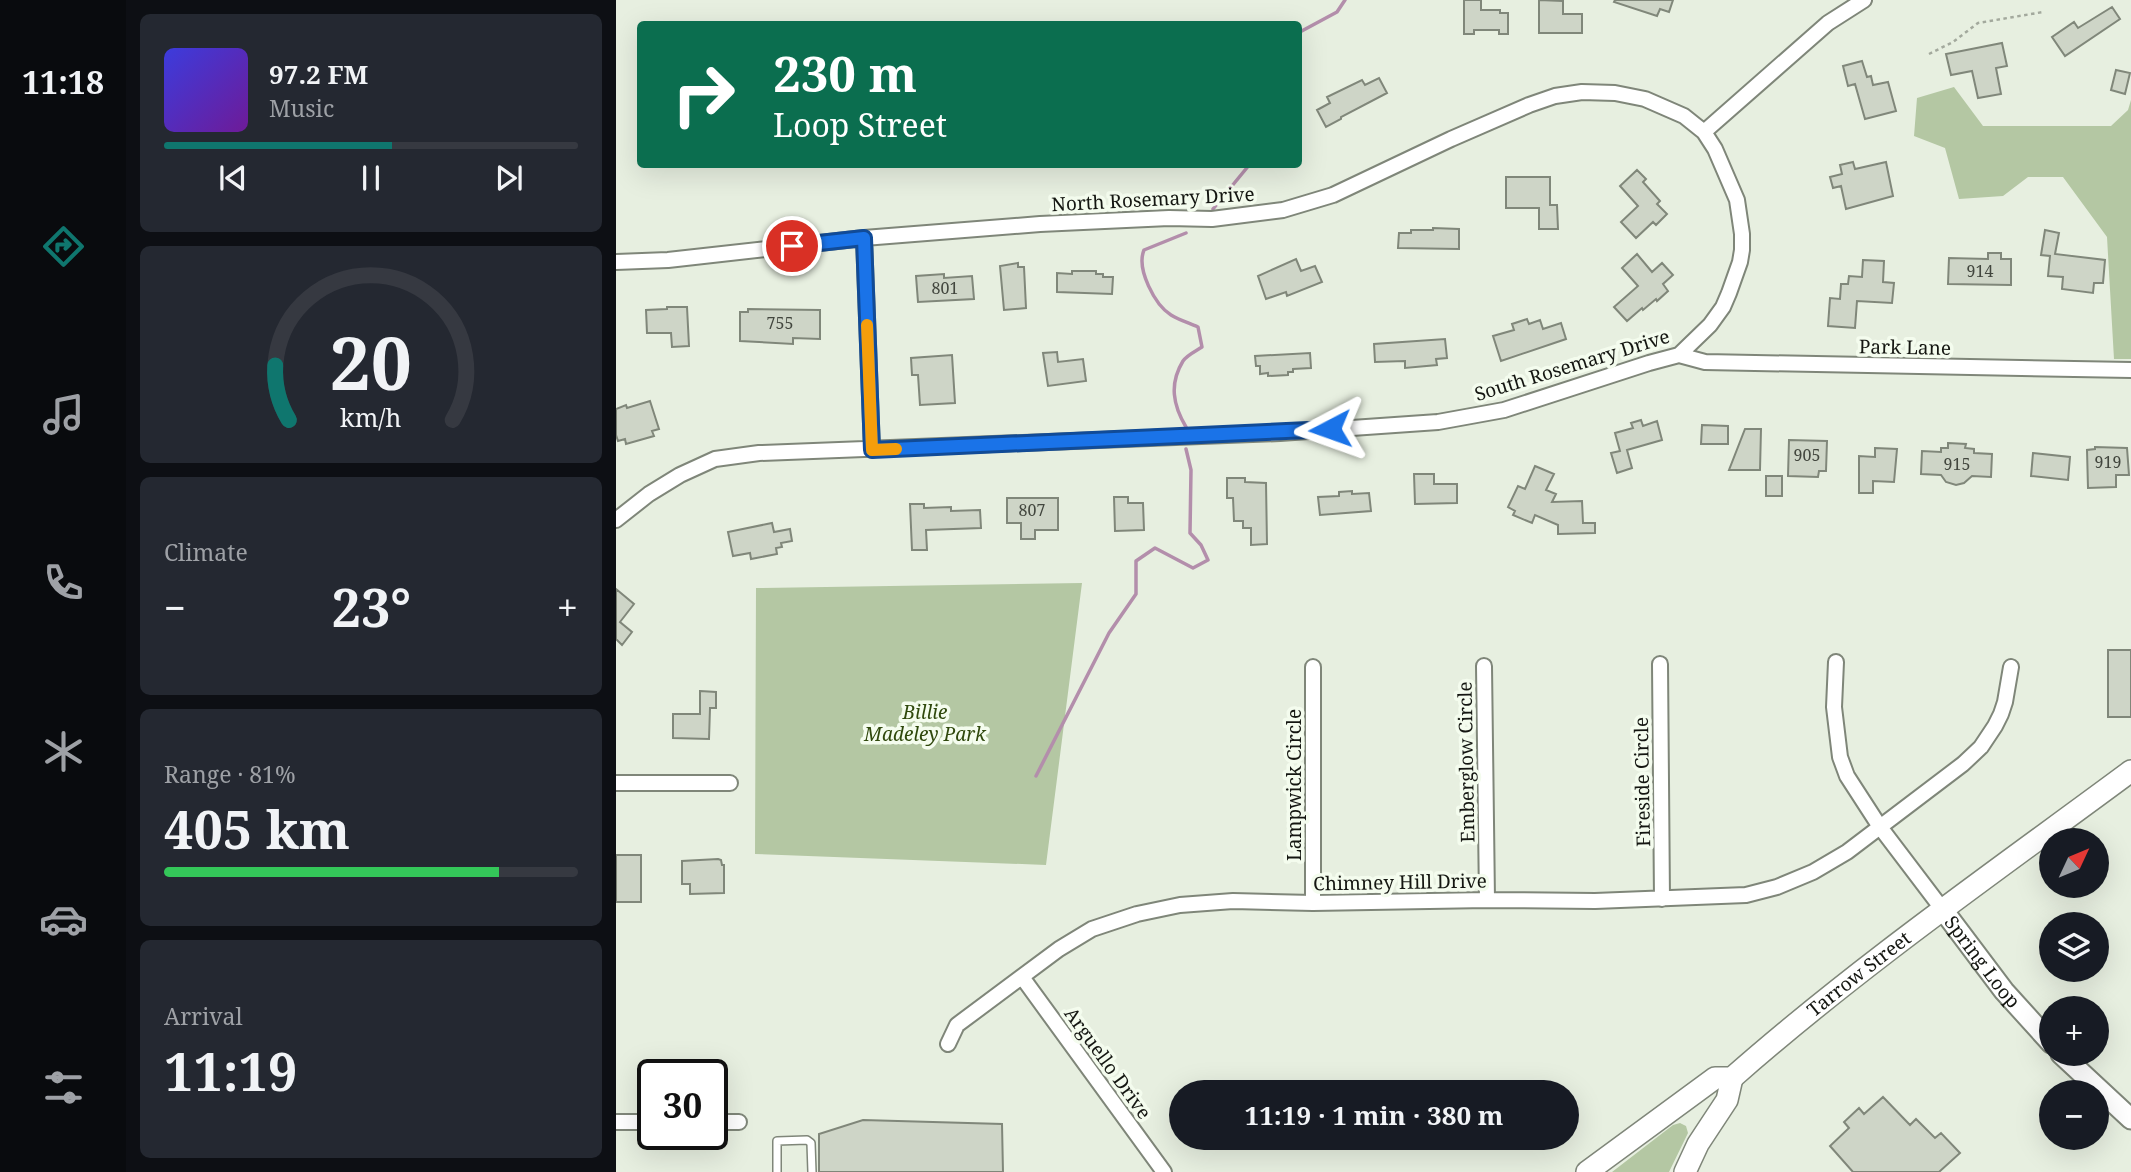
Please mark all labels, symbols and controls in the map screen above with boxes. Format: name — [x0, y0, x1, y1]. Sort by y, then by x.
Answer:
text: 230 m — [773, 40, 917, 106]
icon: right — [658, 49, 749, 140]
text: 97.2 FM — [269, 56, 368, 92]
text: 11:18 — [22, 60, 104, 103]
text: Music — [269, 92, 334, 124]
text: Loop Street — [773, 103, 947, 146]
icon: previous — [214, 159, 252, 197]
icon: pause — [352, 159, 390, 197]
icon: next — [490, 159, 528, 197]
street label: North Rosemary Drive — [1051, 181, 1255, 217]
pin — [762, 216, 822, 276]
icon: directions — [39, 222, 88, 271]
icon: arrive — [773, 227, 811, 265]
house number: 914 — [1967, 260, 1993, 282]
house number: 801 — [932, 277, 958, 299]
house number: 755 — [767, 312, 793, 334]
text: 20 — [330, 313, 412, 412]
street label: South Rosemary Drive — [1471, 323, 1673, 407]
street label: Park Lane — [1859, 333, 1951, 361]
icon: music — [39, 390, 88, 439]
position arrow — [1293, 392, 1367, 466]
text: km/h — [340, 400, 402, 434]
house number: 905 — [1794, 444, 1820, 466]
house number: 919 — [2095, 451, 2121, 473]
house number: 915 — [1944, 453, 1970, 475]
house number: 807 — [1019, 499, 1045, 521]
text: Climate — [164, 536, 248, 568]
icon: phone — [39, 558, 88, 607]
text: 23° — [332, 571, 411, 642]
text: − — [164, 581, 186, 633]
text: + — [557, 581, 578, 633]
street label: Emberglow Circle — [1452, 681, 1480, 843]
park label: Billie Madeley Park — [863, 699, 987, 747]
street label: Lampwick Circle — [1281, 709, 1307, 861]
street label: Fireside Circle — [1628, 717, 1656, 847]
icon: climate — [39, 727, 88, 776]
text: Range · 81% — [164, 758, 296, 790]
text: 405 km — [164, 793, 350, 864]
north arrow — [2039, 828, 2109, 898]
map controls — [2039, 828, 2109, 1150]
street label: Chimney Hill Drive — [1313, 867, 1487, 897]
icon: car — [39, 895, 88, 944]
street label: Spring Loop — [1939, 910, 2026, 1014]
button: layers — [2039, 912, 2109, 982]
street label: Tarrow Street — [1802, 925, 1916, 1023]
button: + — [2039, 996, 2109, 1066]
text: Arrival — [164, 1000, 243, 1032]
street label: Arguello Drive — [1059, 1002, 1157, 1124]
text: 11:19 — [164, 1035, 297, 1106]
speed limit sign: 30 — [637, 1059, 728, 1150]
icon: filters — [39, 1063, 88, 1112]
button: − — [2039, 1080, 2109, 1150]
text: 11:19 · 1 min · 380 m — [1244, 1097, 1504, 1133]

